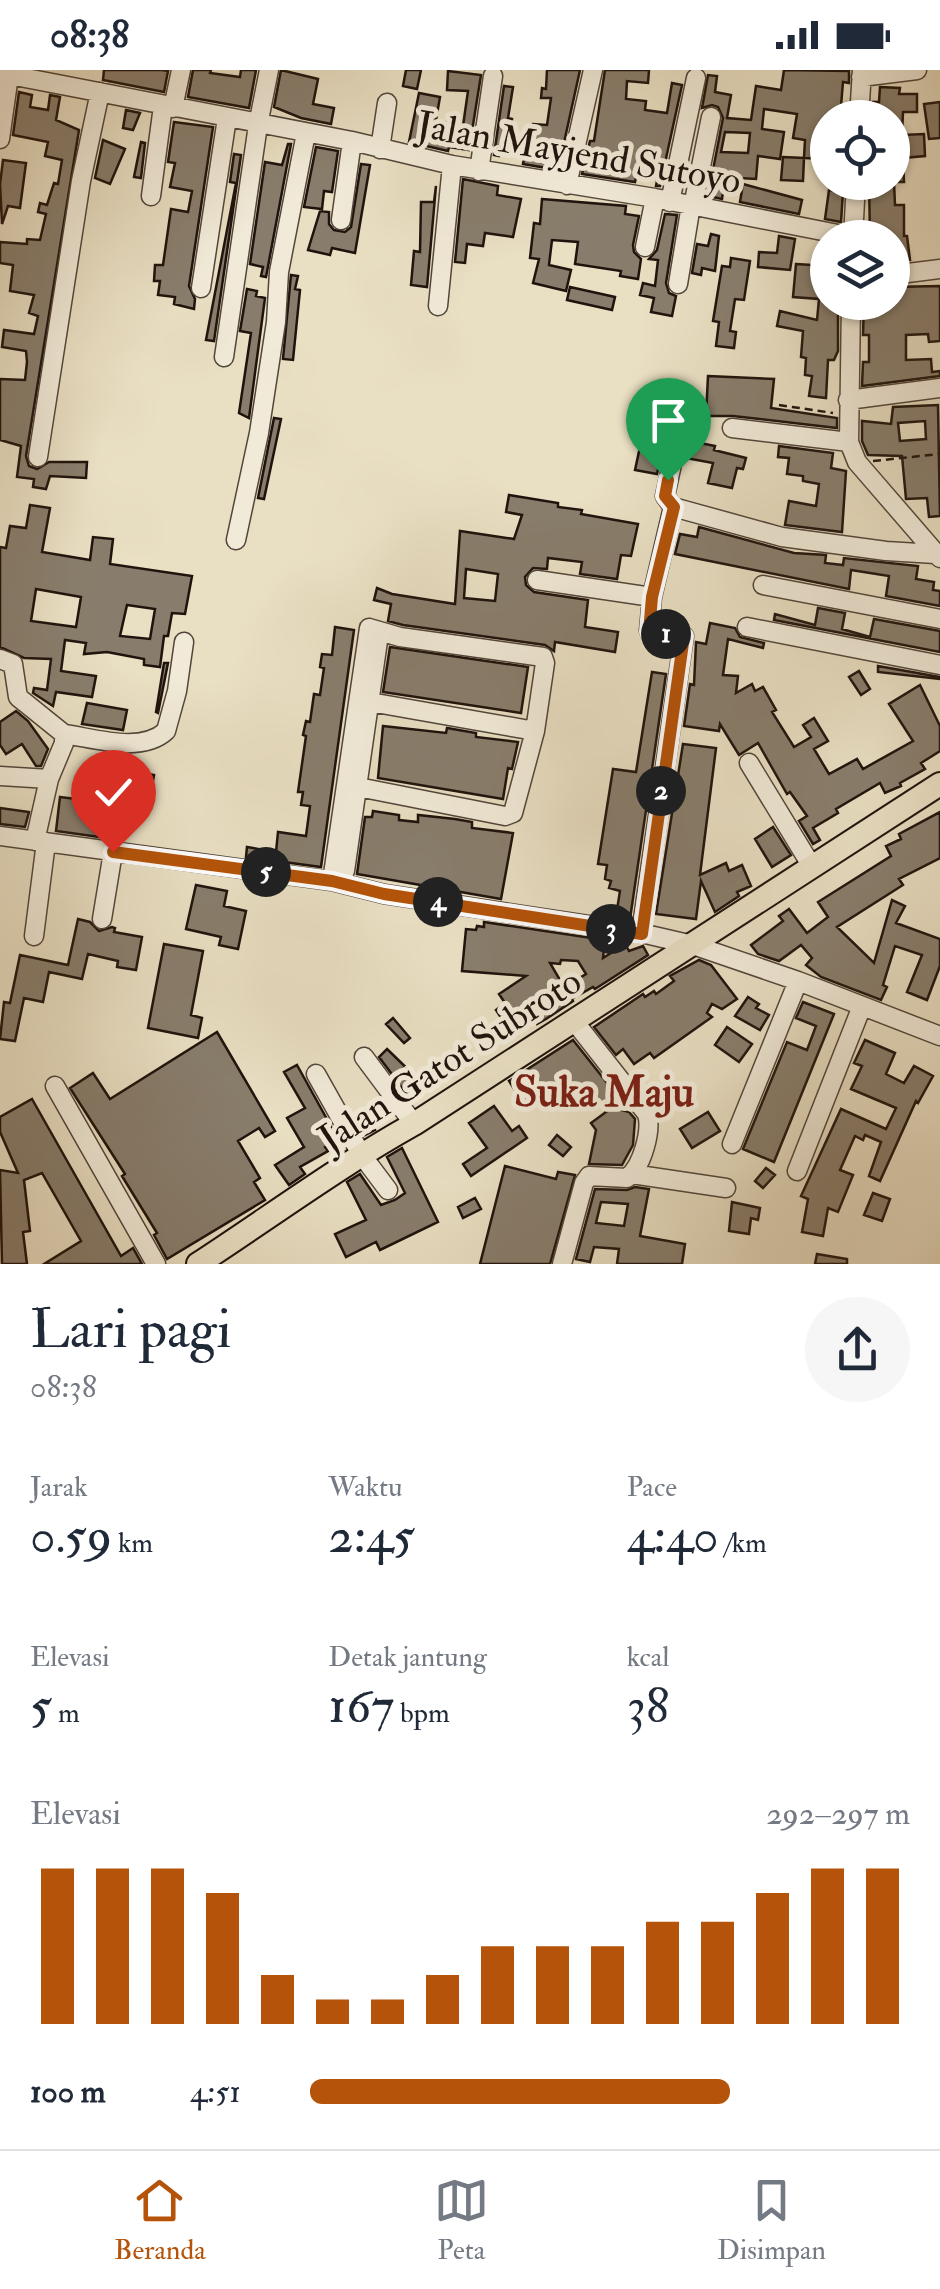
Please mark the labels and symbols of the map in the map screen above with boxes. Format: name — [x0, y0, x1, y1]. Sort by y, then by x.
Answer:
street label: Jalan Mayjend Sutoyo — [412, 101, 745, 205]
pin — [626, 378, 711, 481]
pin: 1 — [641, 609, 691, 659]
pin — [71, 750, 156, 853]
pin: 2 — [636, 766, 686, 816]
pin: 5 — [241, 847, 291, 897]
pin: 4 — [413, 877, 463, 927]
pin: 3 — [586, 904, 636, 954]
street label: Jalan Gatot Subroto — [309, 957, 590, 1163]
district label: Suka Maju — [514, 1067, 694, 1119]

